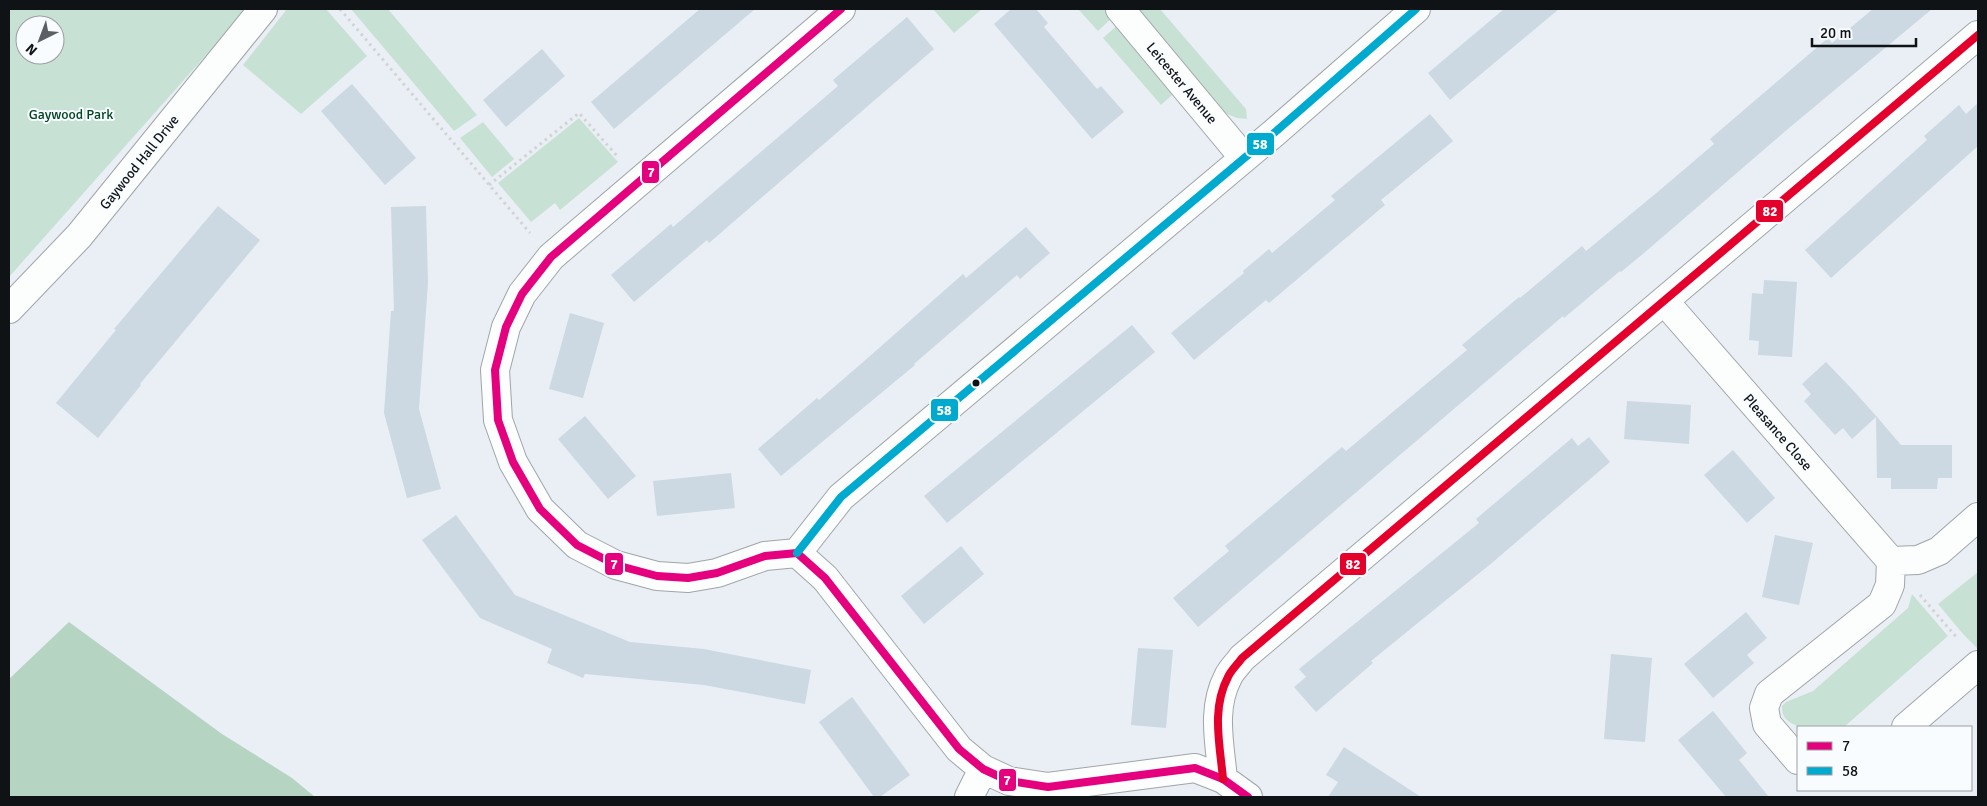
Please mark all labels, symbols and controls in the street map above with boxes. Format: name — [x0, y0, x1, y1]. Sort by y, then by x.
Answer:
north arrow — [15, 15, 65, 65]
scale bar — [1812, 15, 1916, 47]
text: 20 m — [1820, 24, 1851, 42]
street label: Leicester Avenue — [1143, 39, 1221, 128]
text: N — [22, 40, 41, 59]
park label: Gaywood Park — [29, 106, 113, 123]
street label: Gaywood Hall Drive — [96, 112, 183, 213]
line badge: 58 — [1246, 132, 1275, 156]
text: 58 — [1252, 136, 1268, 153]
line badge: 7 — [641, 160, 660, 184]
text: 7 — [647, 164, 655, 181]
line badge: 82 — [1755, 199, 1784, 223]
text: 82 — [1762, 203, 1778, 220]
unlabelled marker — [971, 378, 981, 388]
street label: Pleasance Close — [1740, 390, 1816, 474]
line badge: 58 — [930, 398, 959, 422]
text: 58 — [936, 402, 952, 419]
line badge: 7 — [604, 552, 624, 576]
line badge: 82 — [1339, 552, 1367, 576]
text: 7 — [610, 556, 618, 573]
text: 82 — [1345, 556, 1361, 573]
legend — [1797, 726, 1972, 791]
text: 7 — [1842, 737, 1850, 755]
text: 58 — [1842, 762, 1858, 780]
line badge: 7 — [998, 768, 1017, 792]
text: 7 — [1003, 772, 1011, 789]

